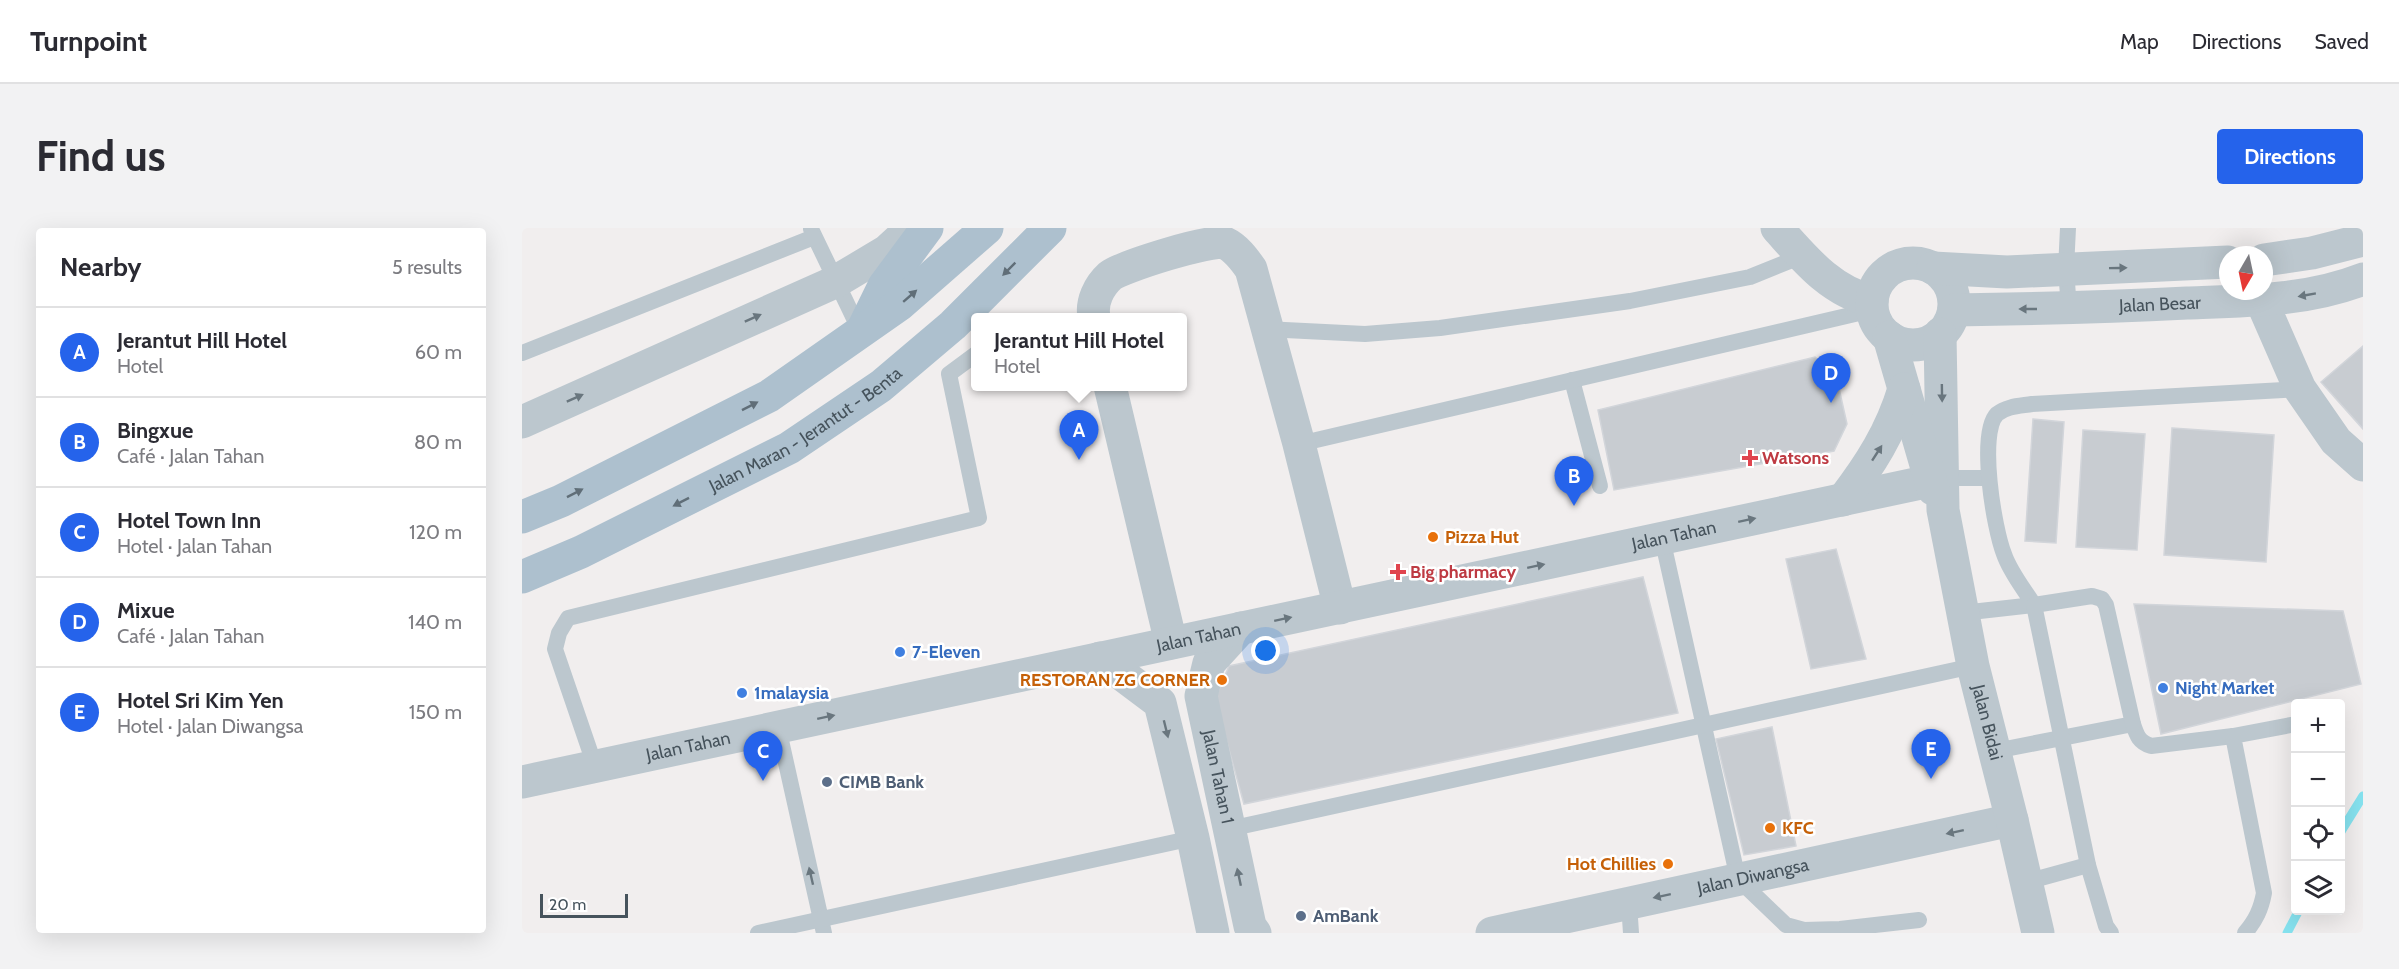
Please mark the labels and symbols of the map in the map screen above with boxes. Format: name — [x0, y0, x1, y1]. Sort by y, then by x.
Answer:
north arrow — [2219, 246, 2273, 300]
one-way arrow — [1002, 262, 1016, 276]
one-way arrow — [2108, 263, 2127, 273]
one-way arrow — [902, 290, 917, 303]
one-way arrow — [2297, 291, 2316, 300]
street label: Jalan Besar — [2118, 292, 2201, 317]
one-way arrow — [2019, 304, 2038, 314]
one-way arrow — [745, 313, 763, 323]
pin: D — [1812, 354, 1850, 403]
street label: Jalan Maran - Jerantut - Benta — [704, 362, 907, 498]
one-way arrow — [1937, 383, 1947, 402]
one-way arrow — [567, 393, 584, 402]
one-way arrow — [741, 401, 758, 411]
pin: A — [1060, 410, 1098, 460]
one-way arrow — [1871, 445, 1882, 461]
place label: Watsons — [1762, 447, 1830, 469]
marker: Watsons — [1743, 451, 1757, 465]
pin: B — [1554, 456, 1594, 506]
one-way arrow — [567, 489, 584, 498]
one-way arrow — [672, 497, 689, 507]
one-way arrow — [1738, 515, 1756, 525]
street label: Jalan Tahan — [1629, 516, 1718, 556]
place label: Pizza Hut — [1445, 526, 1519, 548]
marker: Pizza Hut — [1426, 530, 1440, 544]
one-way arrow — [1526, 560, 1545, 570]
place label: Big pharmacy — [1410, 561, 1516, 583]
marker: Big pharmacy — [1391, 565, 1405, 579]
one-way arrow — [1274, 614, 1293, 624]
street label: Jalan Tahan — [1154, 618, 1243, 657]
your location — [1251, 636, 1280, 665]
place label: 7-Eleven — [912, 641, 980, 663]
marker: 7-Eleven — [893, 645, 907, 659]
place label: RESTORAN ZG CORNER — [1020, 669, 1211, 691]
marker: RESTORAN ZG CORNER — [1215, 673, 1229, 687]
place label: Night Market — [2175, 677, 2275, 699]
street label: Jalan Bidai — [1967, 681, 2007, 762]
marker: Night Market — [2156, 681, 2170, 695]
place label: 1malaysia — [754, 682, 829, 704]
marker: 1malaysia — [735, 686, 749, 700]
one-way arrow — [816, 712, 835, 721]
one-way arrow — [1162, 719, 1172, 738]
street label: Jalan Tahan — [643, 727, 732, 766]
street label: Jalan Tahan 1 — [1197, 727, 1239, 826]
pin: E — [1912, 730, 1950, 779]
pin: C — [744, 732, 782, 781]
place label: CIMB Bank — [839, 771, 924, 793]
marker: CIMB Bank — [820, 775, 834, 789]
place label: KFC — [1782, 817, 1814, 839]
marker: KFC — [1763, 821, 1777, 835]
one-way arrow — [1945, 828, 1964, 837]
place label: Hot Chillies — [1567, 853, 1656, 875]
street label: Jalan Diwangsa — [1694, 853, 1811, 899]
marker: Hot Chillies — [1661, 857, 1675, 871]
one-way arrow — [806, 866, 815, 885]
one-way arrow — [1234, 868, 1244, 887]
scale bar — [540, 891, 628, 918]
one-way arrow — [1652, 892, 1671, 901]
place label: AmBank — [1313, 905, 1379, 927]
marker: AmBank — [1294, 909, 1308, 923]

